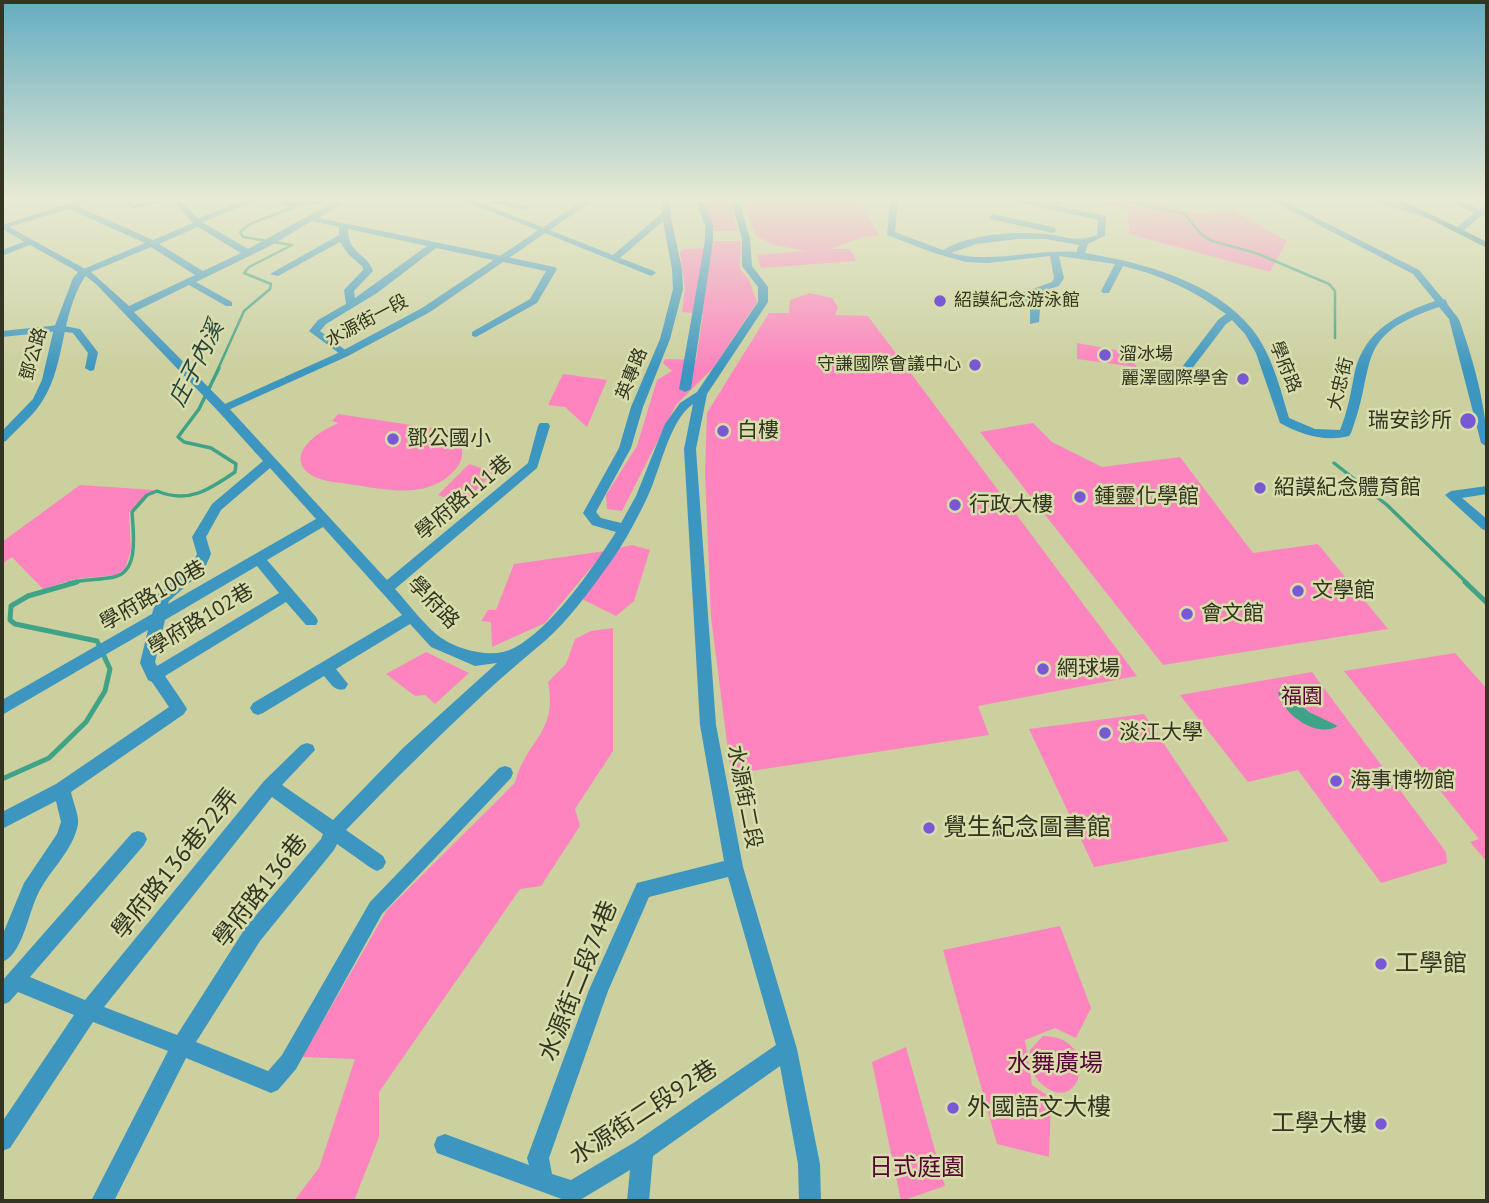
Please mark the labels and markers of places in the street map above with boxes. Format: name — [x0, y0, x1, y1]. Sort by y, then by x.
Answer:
place label: 紹謨紀念游泳館 — [954, 290, 1080, 312]
marker: 紹謨紀念游泳館 — [932, 293, 948, 309]
place label: 溜冰場 — [1119, 344, 1173, 366]
marker: 溜冰場 — [1097, 347, 1113, 363]
place label: 守謙國際會議中心 — [817, 354, 961, 376]
marker: 守謙國際會議中心 — [967, 357, 983, 373]
place label: 麗澤國際學舍 — [1121, 368, 1229, 390]
marker: 麗澤國際學舍 — [1235, 371, 1251, 387]
place label: 瑞安診所 — [1368, 408, 1452, 434]
marker: 瑞安診所 — [1458, 411, 1478, 431]
place label: 白樓 — [737, 418, 779, 444]
marker: 白樓 — [715, 423, 731, 439]
place label: 鄧公國小 — [407, 426, 491, 452]
marker: 鄧公國小 — [385, 431, 401, 447]
place label: 紹謨紀念體育館 — [1274, 475, 1421, 501]
marker: 紹謨紀念體育館 — [1252, 480, 1268, 496]
place label: 鍾靈化學館 — [1094, 484, 1199, 510]
marker: 鍾靈化學館 — [1072, 489, 1088, 505]
place label: 行政大樓 — [969, 492, 1053, 518]
marker: 行政大樓 — [947, 497, 963, 513]
place label: 文學館 — [1312, 578, 1375, 604]
marker: 文學館 — [1290, 583, 1306, 599]
place label: 會文館 — [1201, 601, 1264, 627]
marker: 會文館 — [1179, 606, 1195, 622]
place label: 網球場 — [1057, 656, 1120, 682]
marker: 網球場 — [1035, 661, 1051, 677]
place label: 淡江大學 — [1119, 720, 1203, 746]
marker: 淡江大學 — [1097, 725, 1113, 741]
place label: 海事博物館 — [1350, 768, 1455, 794]
marker: 海事博物館 — [1328, 773, 1344, 789]
place label: 覺生紀念圖書館 — [943, 814, 1111, 842]
marker: 覺生紀念圖書館 — [921, 820, 937, 836]
place label: 工學館 — [1395, 950, 1467, 978]
marker: 工學館 — [1373, 956, 1389, 972]
place label: 外國語文大樓 — [967, 1094, 1111, 1122]
marker: 外國語文大樓 — [945, 1100, 961, 1116]
place label: 工學大樓 — [1271, 1110, 1367, 1138]
marker: 工學大樓 — [1373, 1116, 1389, 1132]

